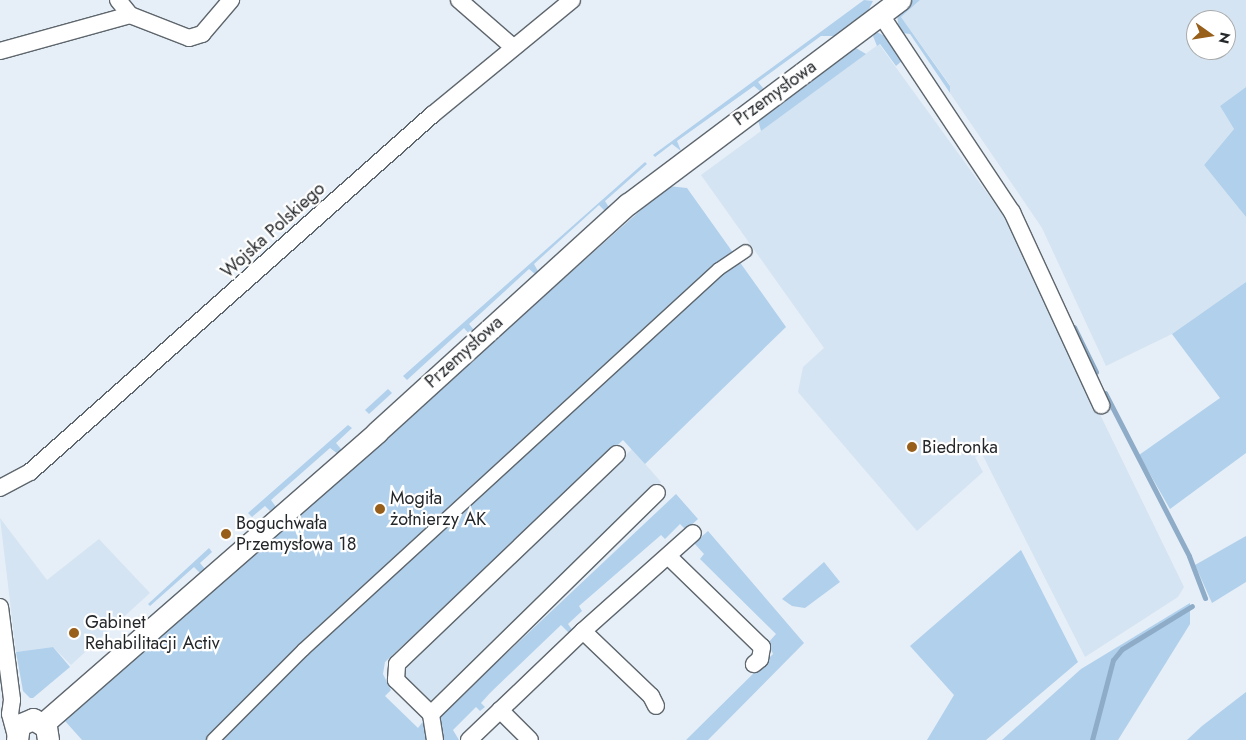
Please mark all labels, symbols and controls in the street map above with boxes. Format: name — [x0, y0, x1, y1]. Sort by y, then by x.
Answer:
north arrow — [1186, 10, 1236, 60]
text: N — [1214, 30, 1236, 46]
street label: Przemysłowa — [729, 56, 821, 130]
street label: Wojska Polskiego — [217, 178, 329, 282]
street label: Przemysłowa — [421, 311, 507, 393]
place label: Biedronka — [922, 436, 998, 458]
marker: Biedronka — [906, 441, 918, 453]
place label: Mogiła żołnierzy AK — [390, 488, 486, 530]
marker: Mogiła żołnierzy AK — [374, 503, 386, 515]
place label: Boguchwała Przemysłowa 18 — [236, 513, 357, 556]
marker: Boguchwała Przemysłowa 18 — [220, 528, 232, 540]
place label: Gabinet Rehabilitacji Activ — [85, 612, 220, 654]
marker: Gabinet Rehabilitacji Activ — [67, 626, 81, 640]

